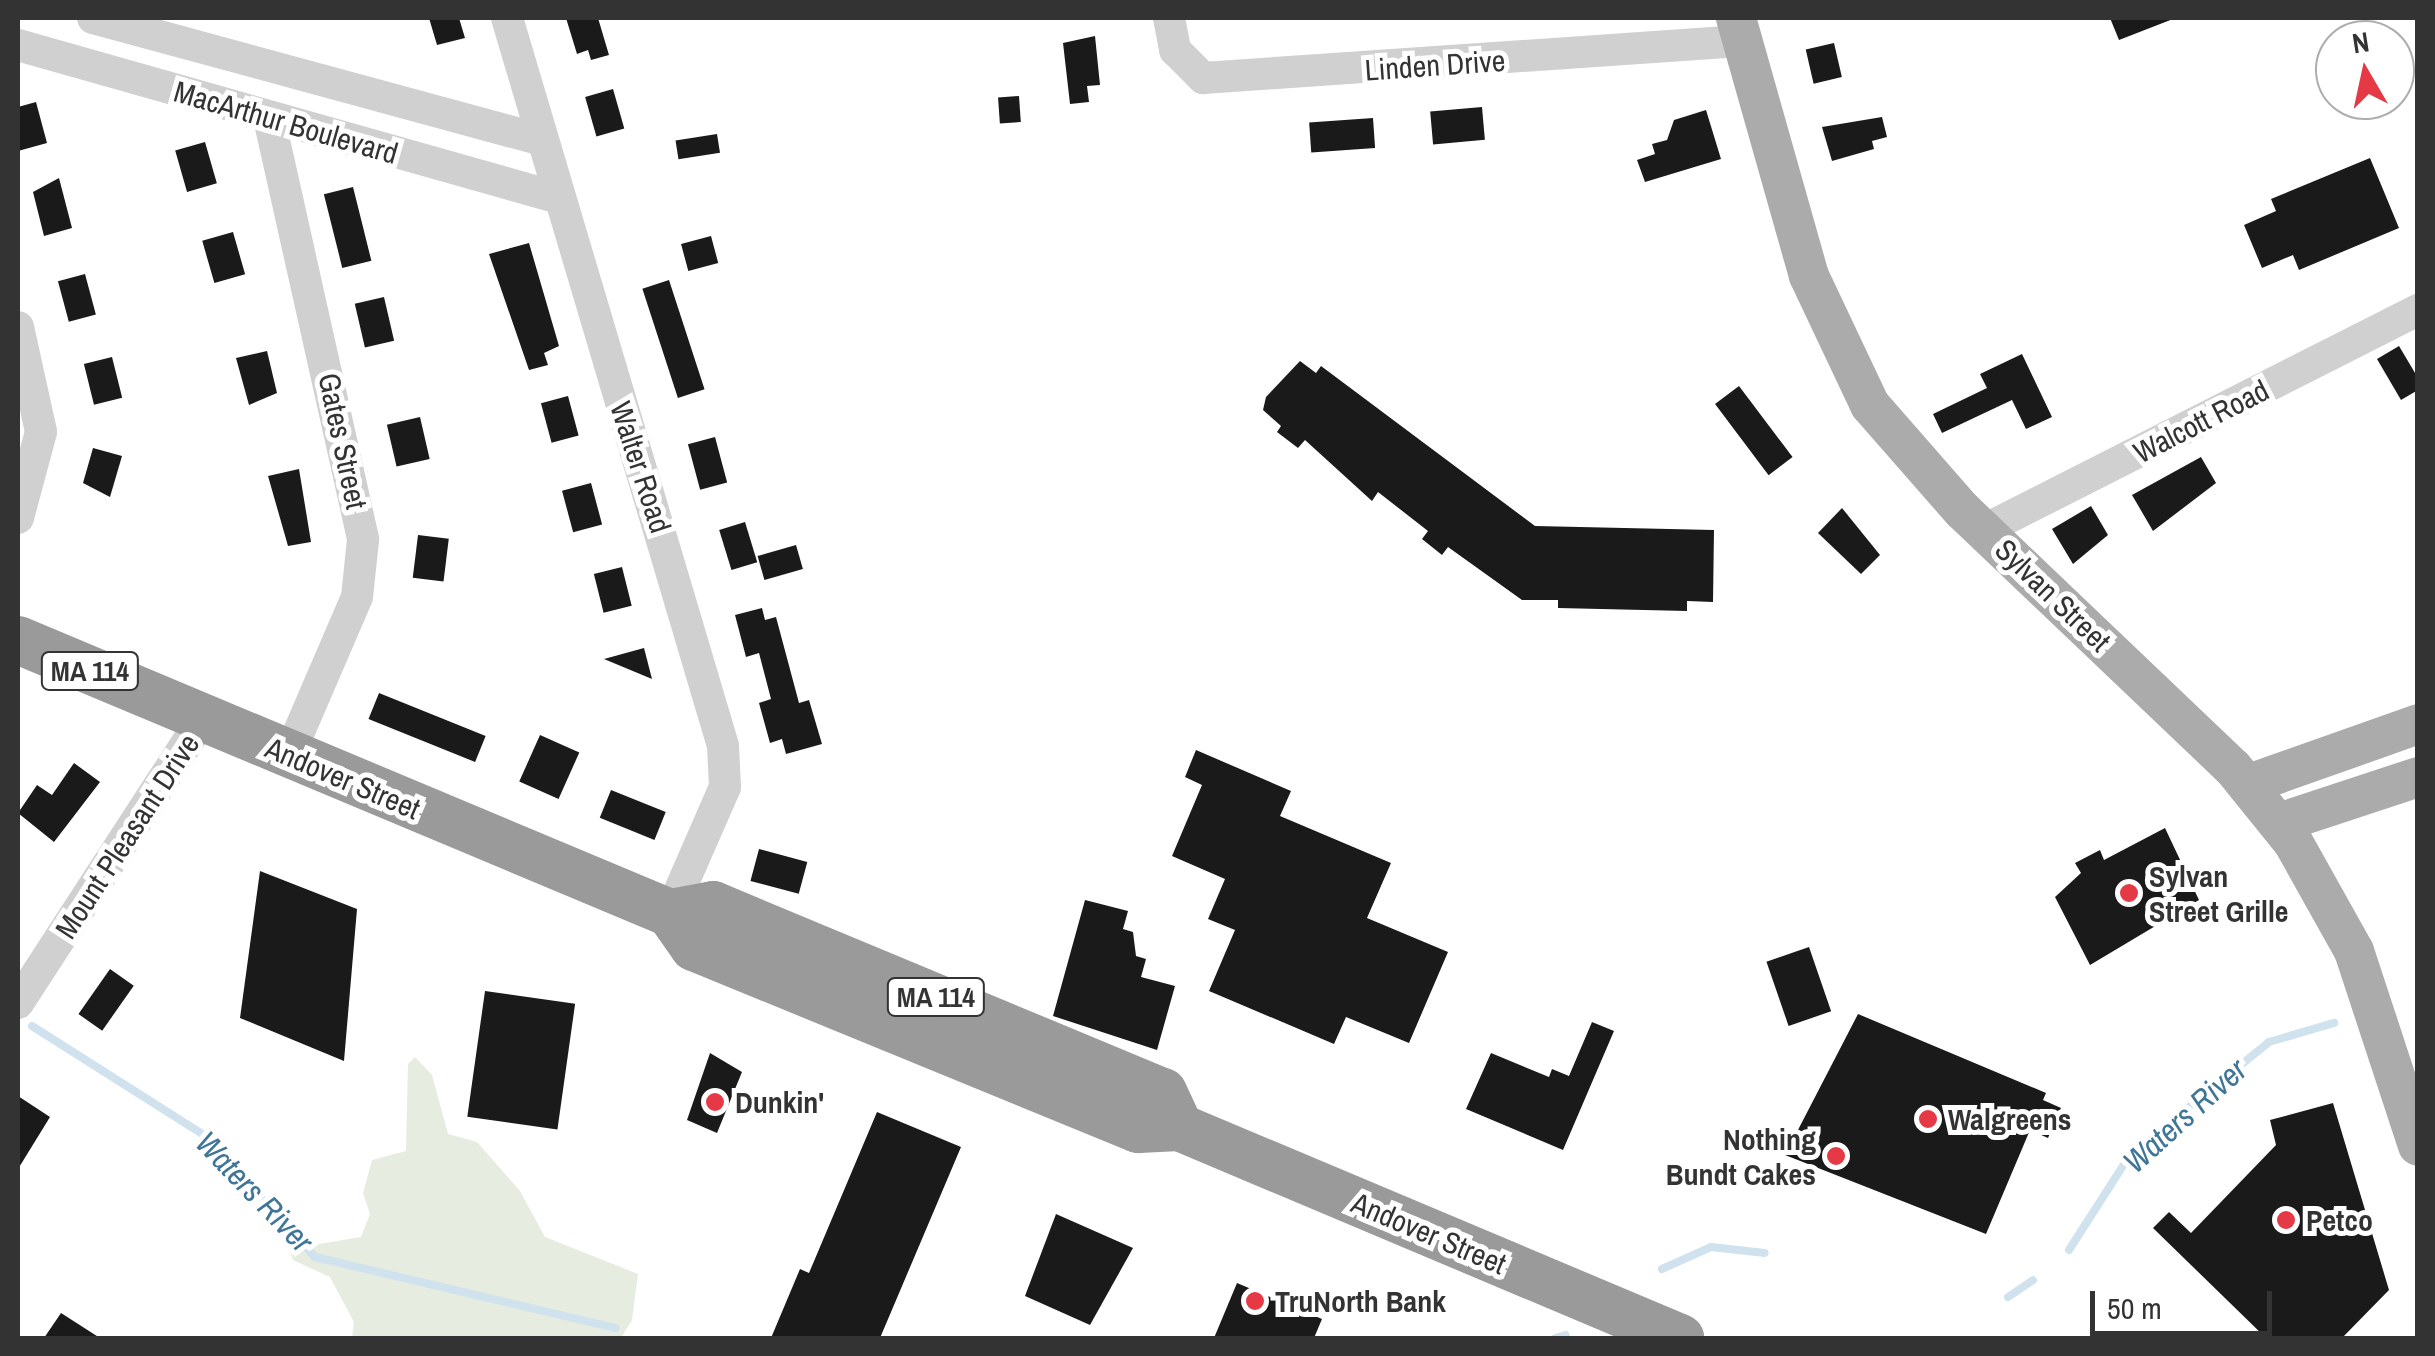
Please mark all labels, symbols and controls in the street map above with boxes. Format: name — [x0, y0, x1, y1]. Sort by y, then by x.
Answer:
north arrow — [2315, 20, 2415, 120]
text: N — [2349, 22, 2372, 62]
street label: Linden Drive — [1363, 42, 1507, 88]
street label: MacArthur Boulevard — [170, 73, 402, 171]
street label: Gates Street — [311, 370, 375, 512]
street label: Walcott Road — [2127, 372, 2275, 470]
street label: Walter Road — [603, 397, 679, 537]
street label: Sylvan Street — [1988, 531, 2118, 659]
road number: MA 114 — [40, 648, 140, 694]
street label: Mount Pleasant Drive — [47, 727, 207, 945]
street label: Andover Street — [260, 729, 426, 827]
place label: Sylvan Street Grille — [2149, 858, 2288, 928]
marker: Sylvan Street Grille — [2118, 882, 2140, 904]
road number: MA 114 — [886, 974, 986, 1020]
water label: Waters River — [2115, 1051, 2255, 1181]
place label: Dunkin' — [735, 1084, 824, 1120]
marker: Dunkin' — [704, 1091, 726, 1113]
place label: Walgreens — [1948, 1101, 2072, 1137]
marker: Walgreens — [1917, 1108, 1939, 1130]
place label: Nothing Bundt Cakes — [1666, 1121, 1816, 1192]
water label: Waters River — [187, 1124, 321, 1260]
marker: Nothing Bundt Cakes — [1825, 1145, 1847, 1167]
street label: Andover Street — [1346, 1184, 1512, 1282]
place label: Petco — [2306, 1202, 2373, 1238]
marker: Petco — [2275, 1209, 2297, 1231]
scale bar — [2095, 1271, 2278, 1333]
place label: TruNorth Bank — [1275, 1283, 1446, 1319]
text: 50 m — [2107, 1288, 2162, 1328]
marker: TruNorth Bank — [1244, 1290, 1266, 1312]

